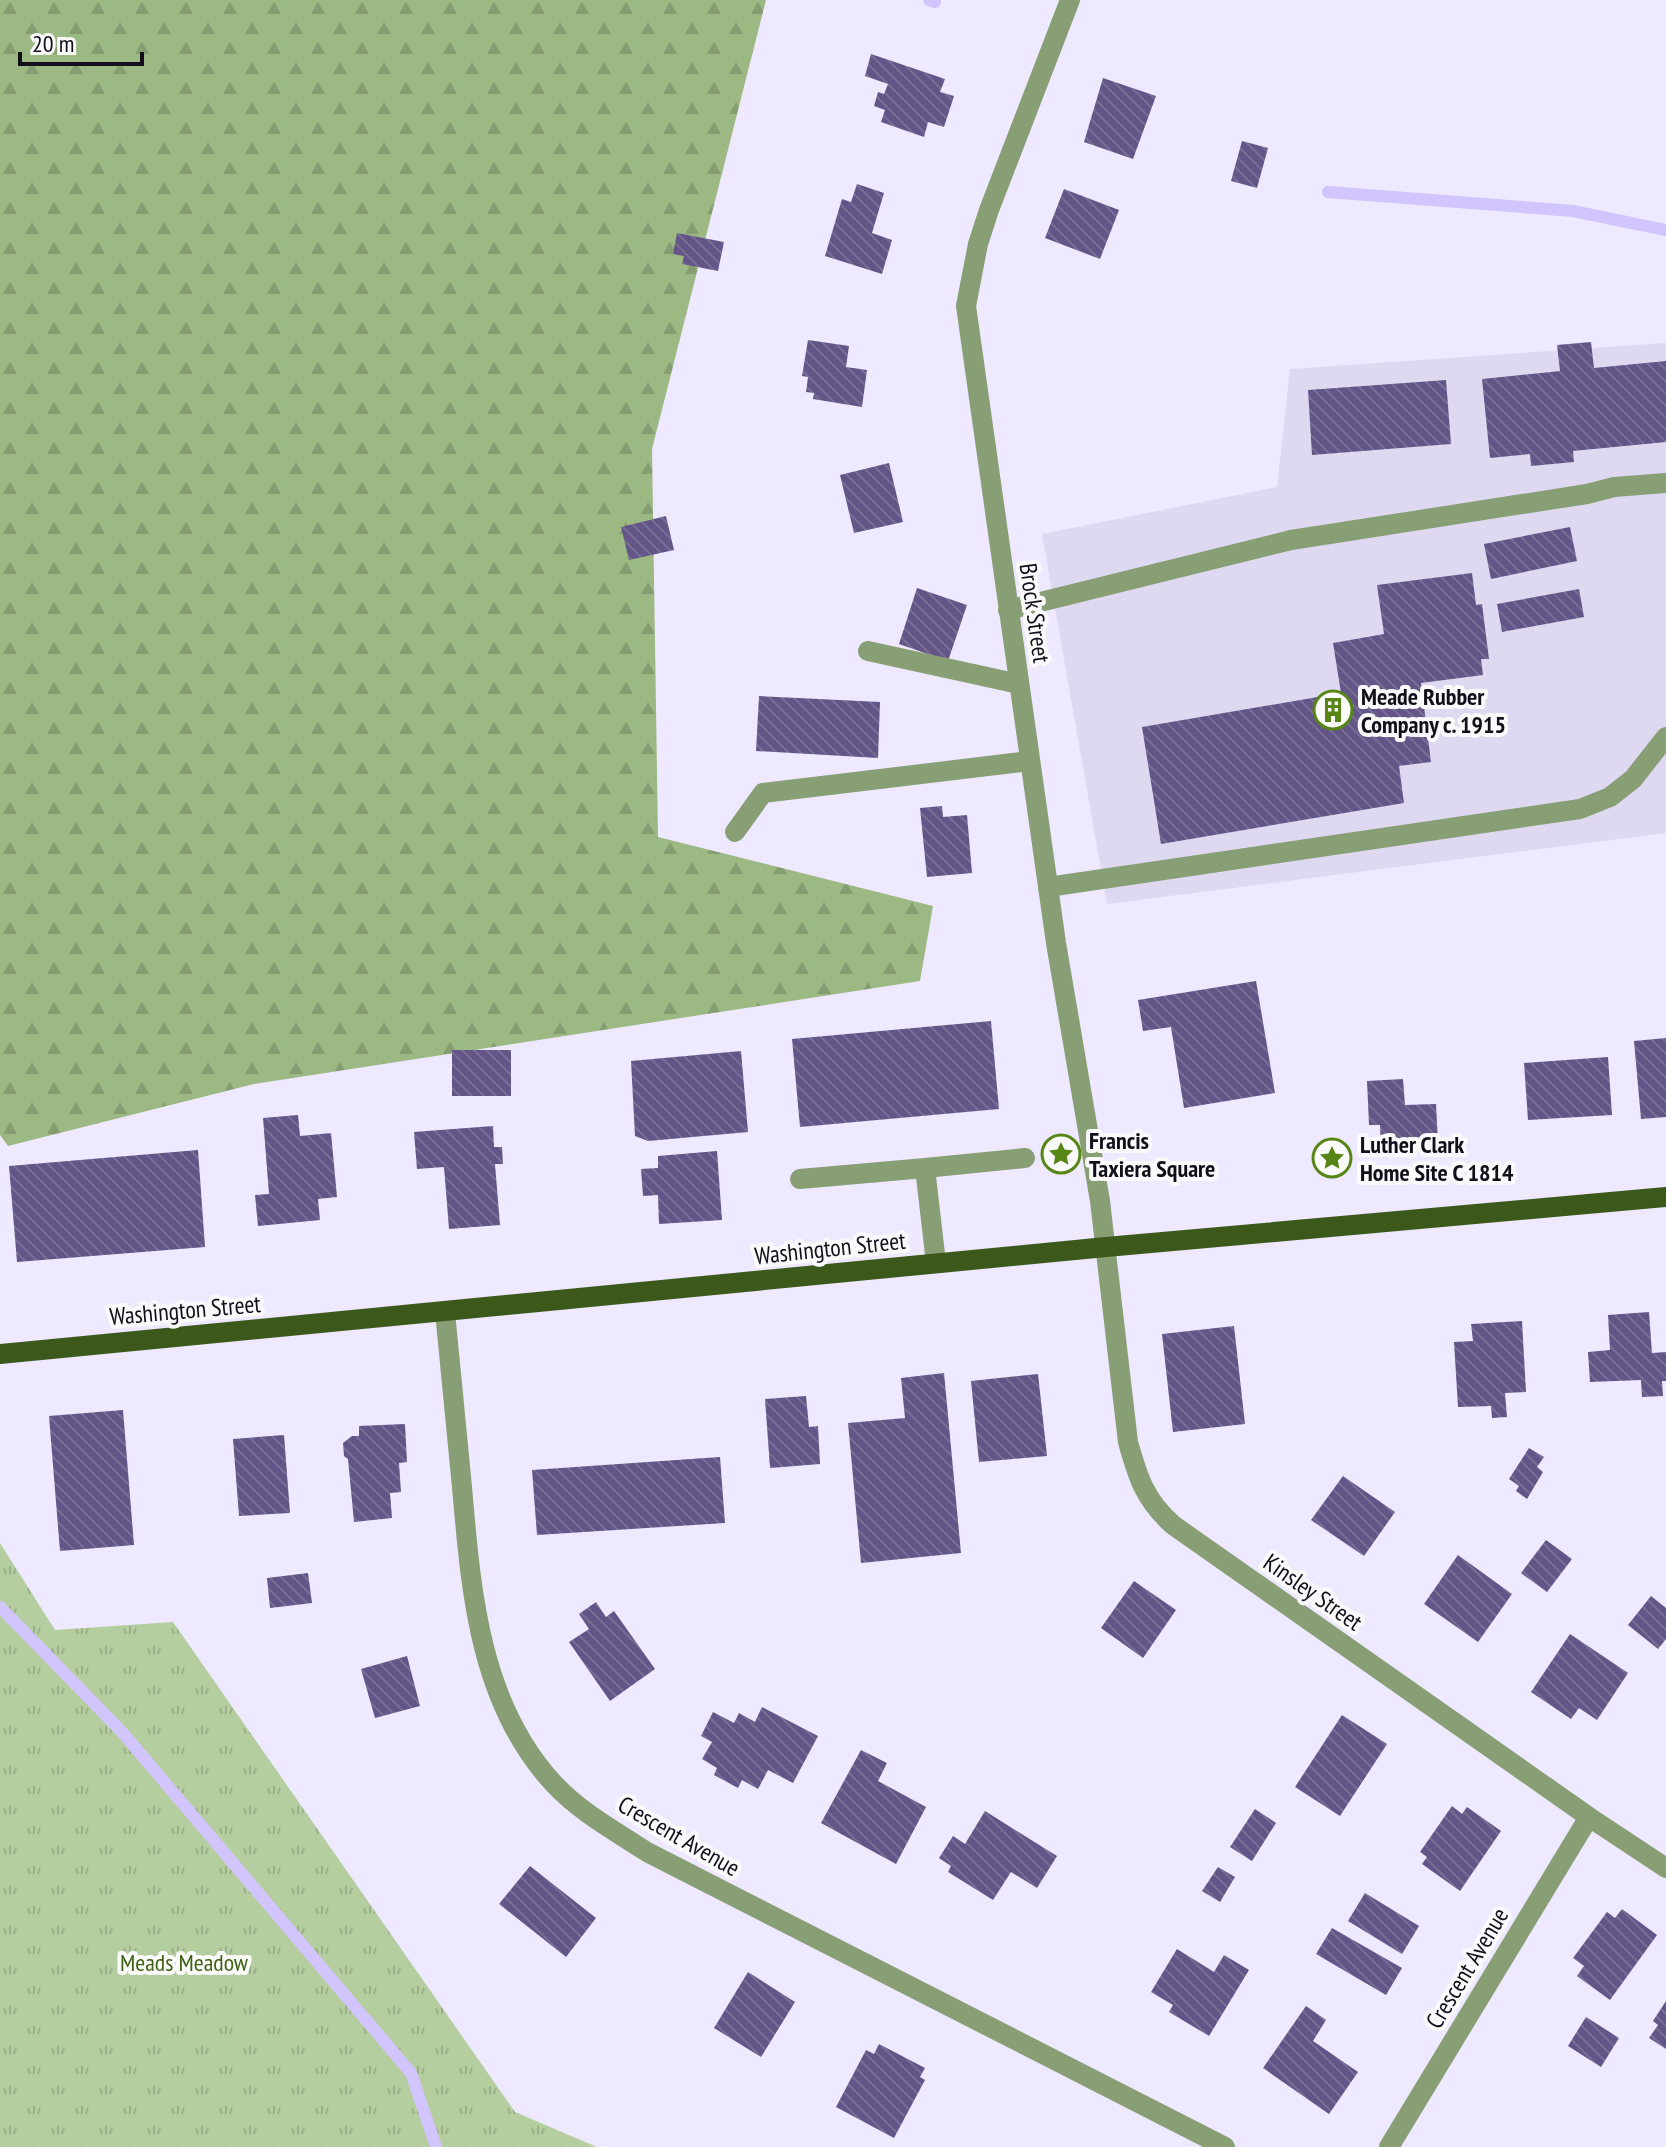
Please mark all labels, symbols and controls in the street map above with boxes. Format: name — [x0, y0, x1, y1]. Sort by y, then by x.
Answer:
scale bar — [20, 16, 142, 66]
text: 20 m — [32, 28, 74, 59]
street label: Brock Street — [1013, 561, 1057, 665]
place label: Meade Rubber Company c. 1915 — [1361, 681, 1506, 740]
building icon: Meade Rubber Company c. 1915 — [1312, 689, 1354, 731]
place label: Francis Taxiera Square — [1089, 1125, 1215, 1184]
place label: Luther Clark Home Site C 1814 — [1360, 1129, 1514, 1188]
place icon: Francis Taxiera Square — [1040, 1133, 1082, 1175]
place icon: Luther Clark Home Site C 1814 — [1311, 1137, 1353, 1179]
street label: Washington Street — [753, 1225, 907, 1271]
street label: Washington Street — [108, 1288, 262, 1332]
street label: Kinsley Street — [1257, 1547, 1369, 1638]
street label: Crescent Avenue — [613, 1789, 745, 1883]
street label: Crescent Avenue — [1419, 1902, 1515, 2034]
park label: Meads Meadow — [120, 1947, 249, 1978]

